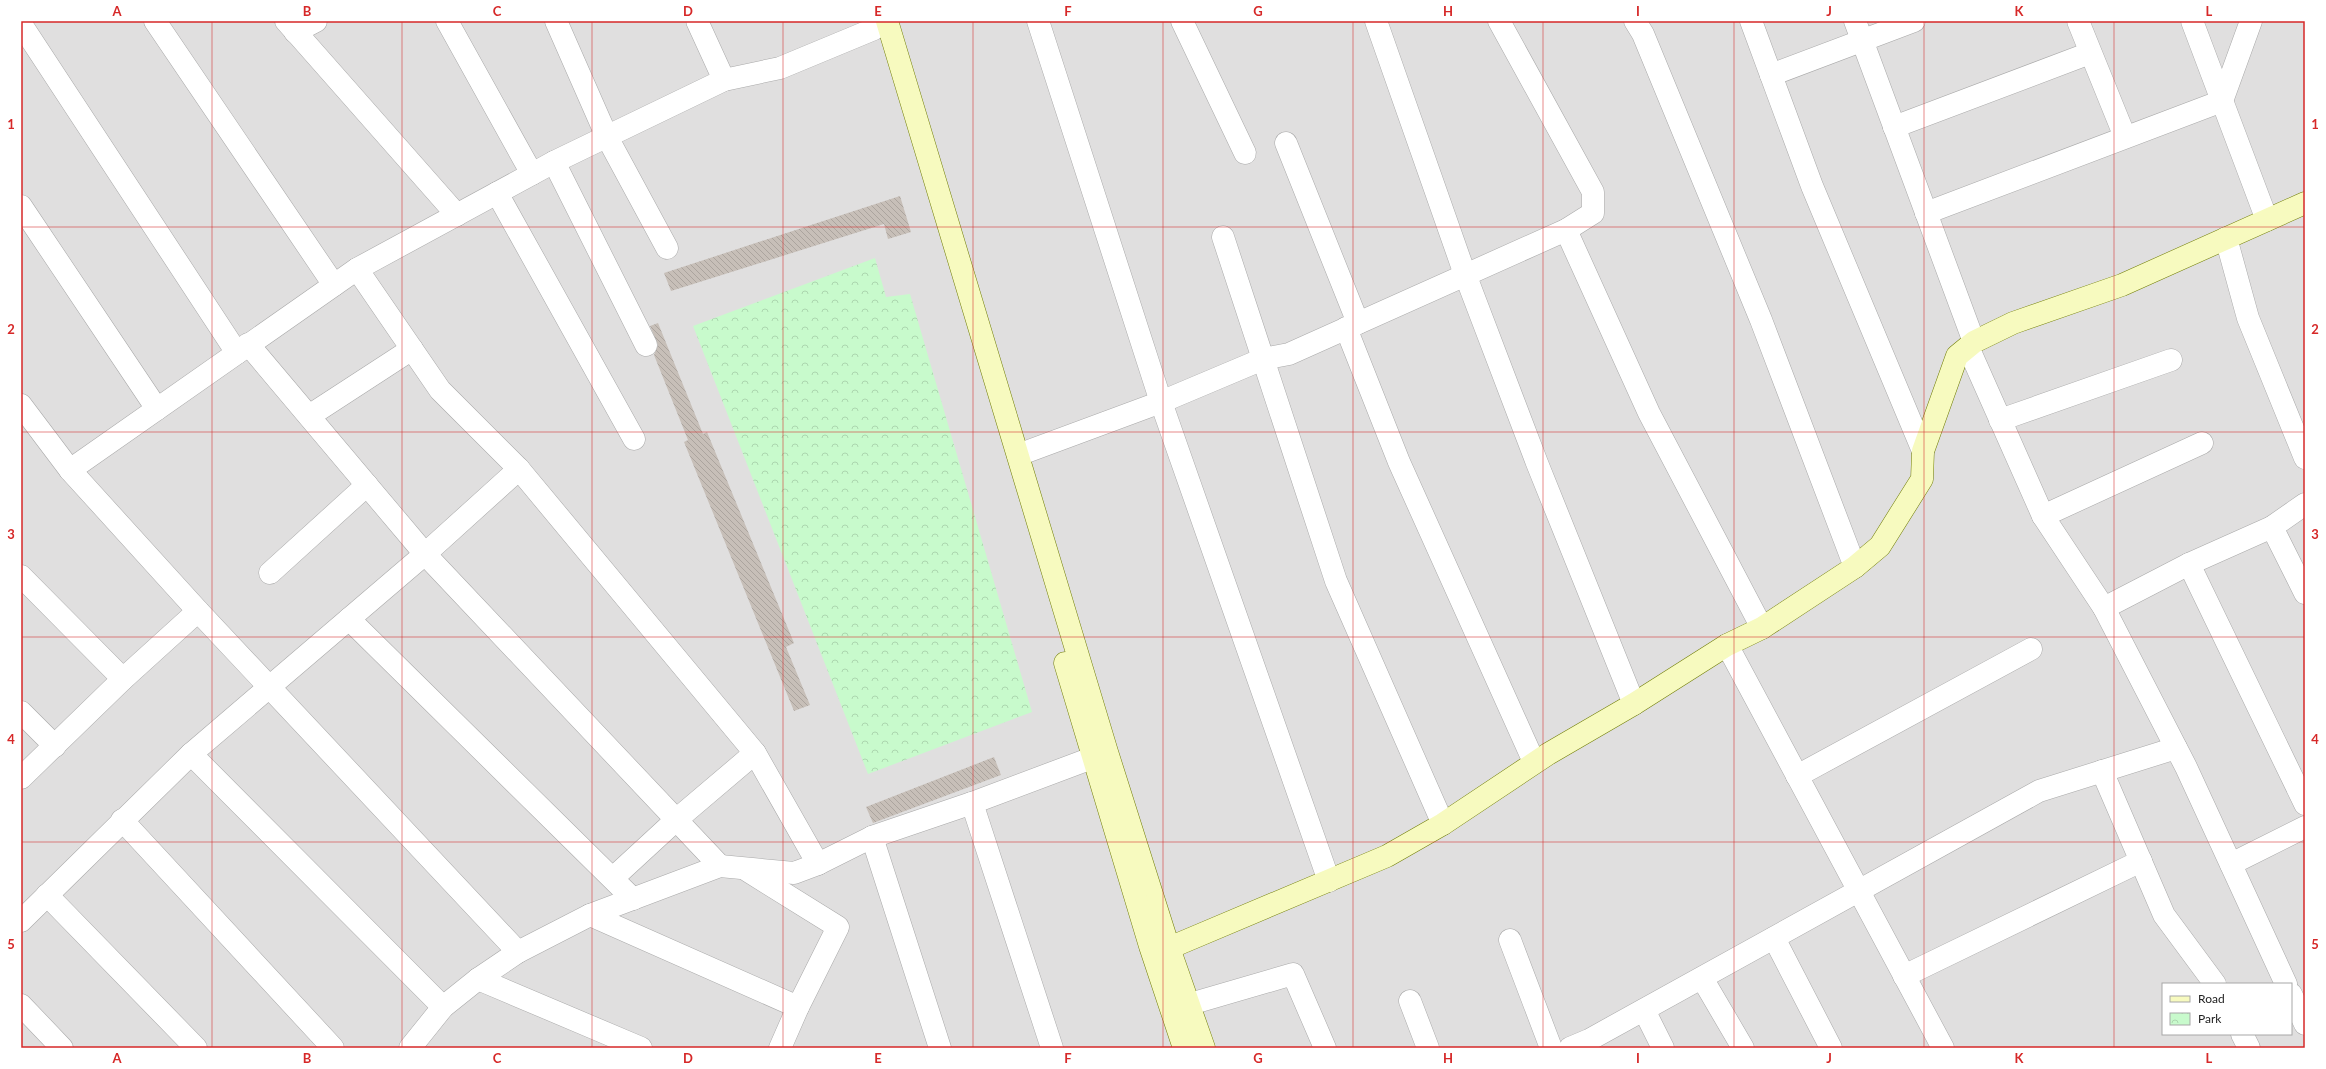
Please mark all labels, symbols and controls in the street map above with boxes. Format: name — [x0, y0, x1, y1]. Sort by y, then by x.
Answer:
text: A — [111, 3, 122, 19]
text: B — [303, 3, 312, 19]
text: C — [493, 3, 502, 19]
text: D — [683, 3, 693, 19]
text: E — [874, 3, 882, 19]
text: F — [1064, 3, 1072, 19]
text: G — [1253, 3, 1263, 19]
text: H — [1443, 3, 1453, 19]
text: I — [1636, 3, 1640, 19]
text: J — [1826, 3, 1832, 19]
text: K — [2015, 3, 2025, 19]
text: L — [2206, 3, 2213, 19]
text: 1 — [7, 116, 15, 132]
text: 1 — [2311, 116, 2319, 132]
text: 2 — [7, 321, 15, 337]
text: 2 — [2311, 321, 2319, 337]
text: 3 — [7, 526, 15, 542]
text: 3 — [2311, 526, 2319, 542]
text: 4 — [7, 731, 15, 747]
text: 4 — [2311, 731, 2319, 747]
text: 5 — [7, 936, 15, 952]
text: 5 — [2311, 936, 2319, 952]
legend — [2162, 983, 2292, 1035]
text: Road — [2198, 991, 2225, 1006]
text: Park — [2198, 1011, 2222, 1026]
text: A — [111, 1050, 122, 1066]
text: B — [303, 1050, 312, 1066]
text: C — [493, 1050, 502, 1066]
text: D — [683, 1050, 693, 1066]
text: E — [874, 1050, 882, 1066]
text: F — [1064, 1050, 1072, 1066]
text: G — [1253, 1050, 1263, 1066]
text: H — [1443, 1050, 1453, 1066]
text: I — [1636, 1050, 1640, 1066]
text: J — [1826, 1050, 1832, 1066]
text: K — [2015, 1050, 2025, 1066]
text: L — [2206, 1050, 2213, 1066]

